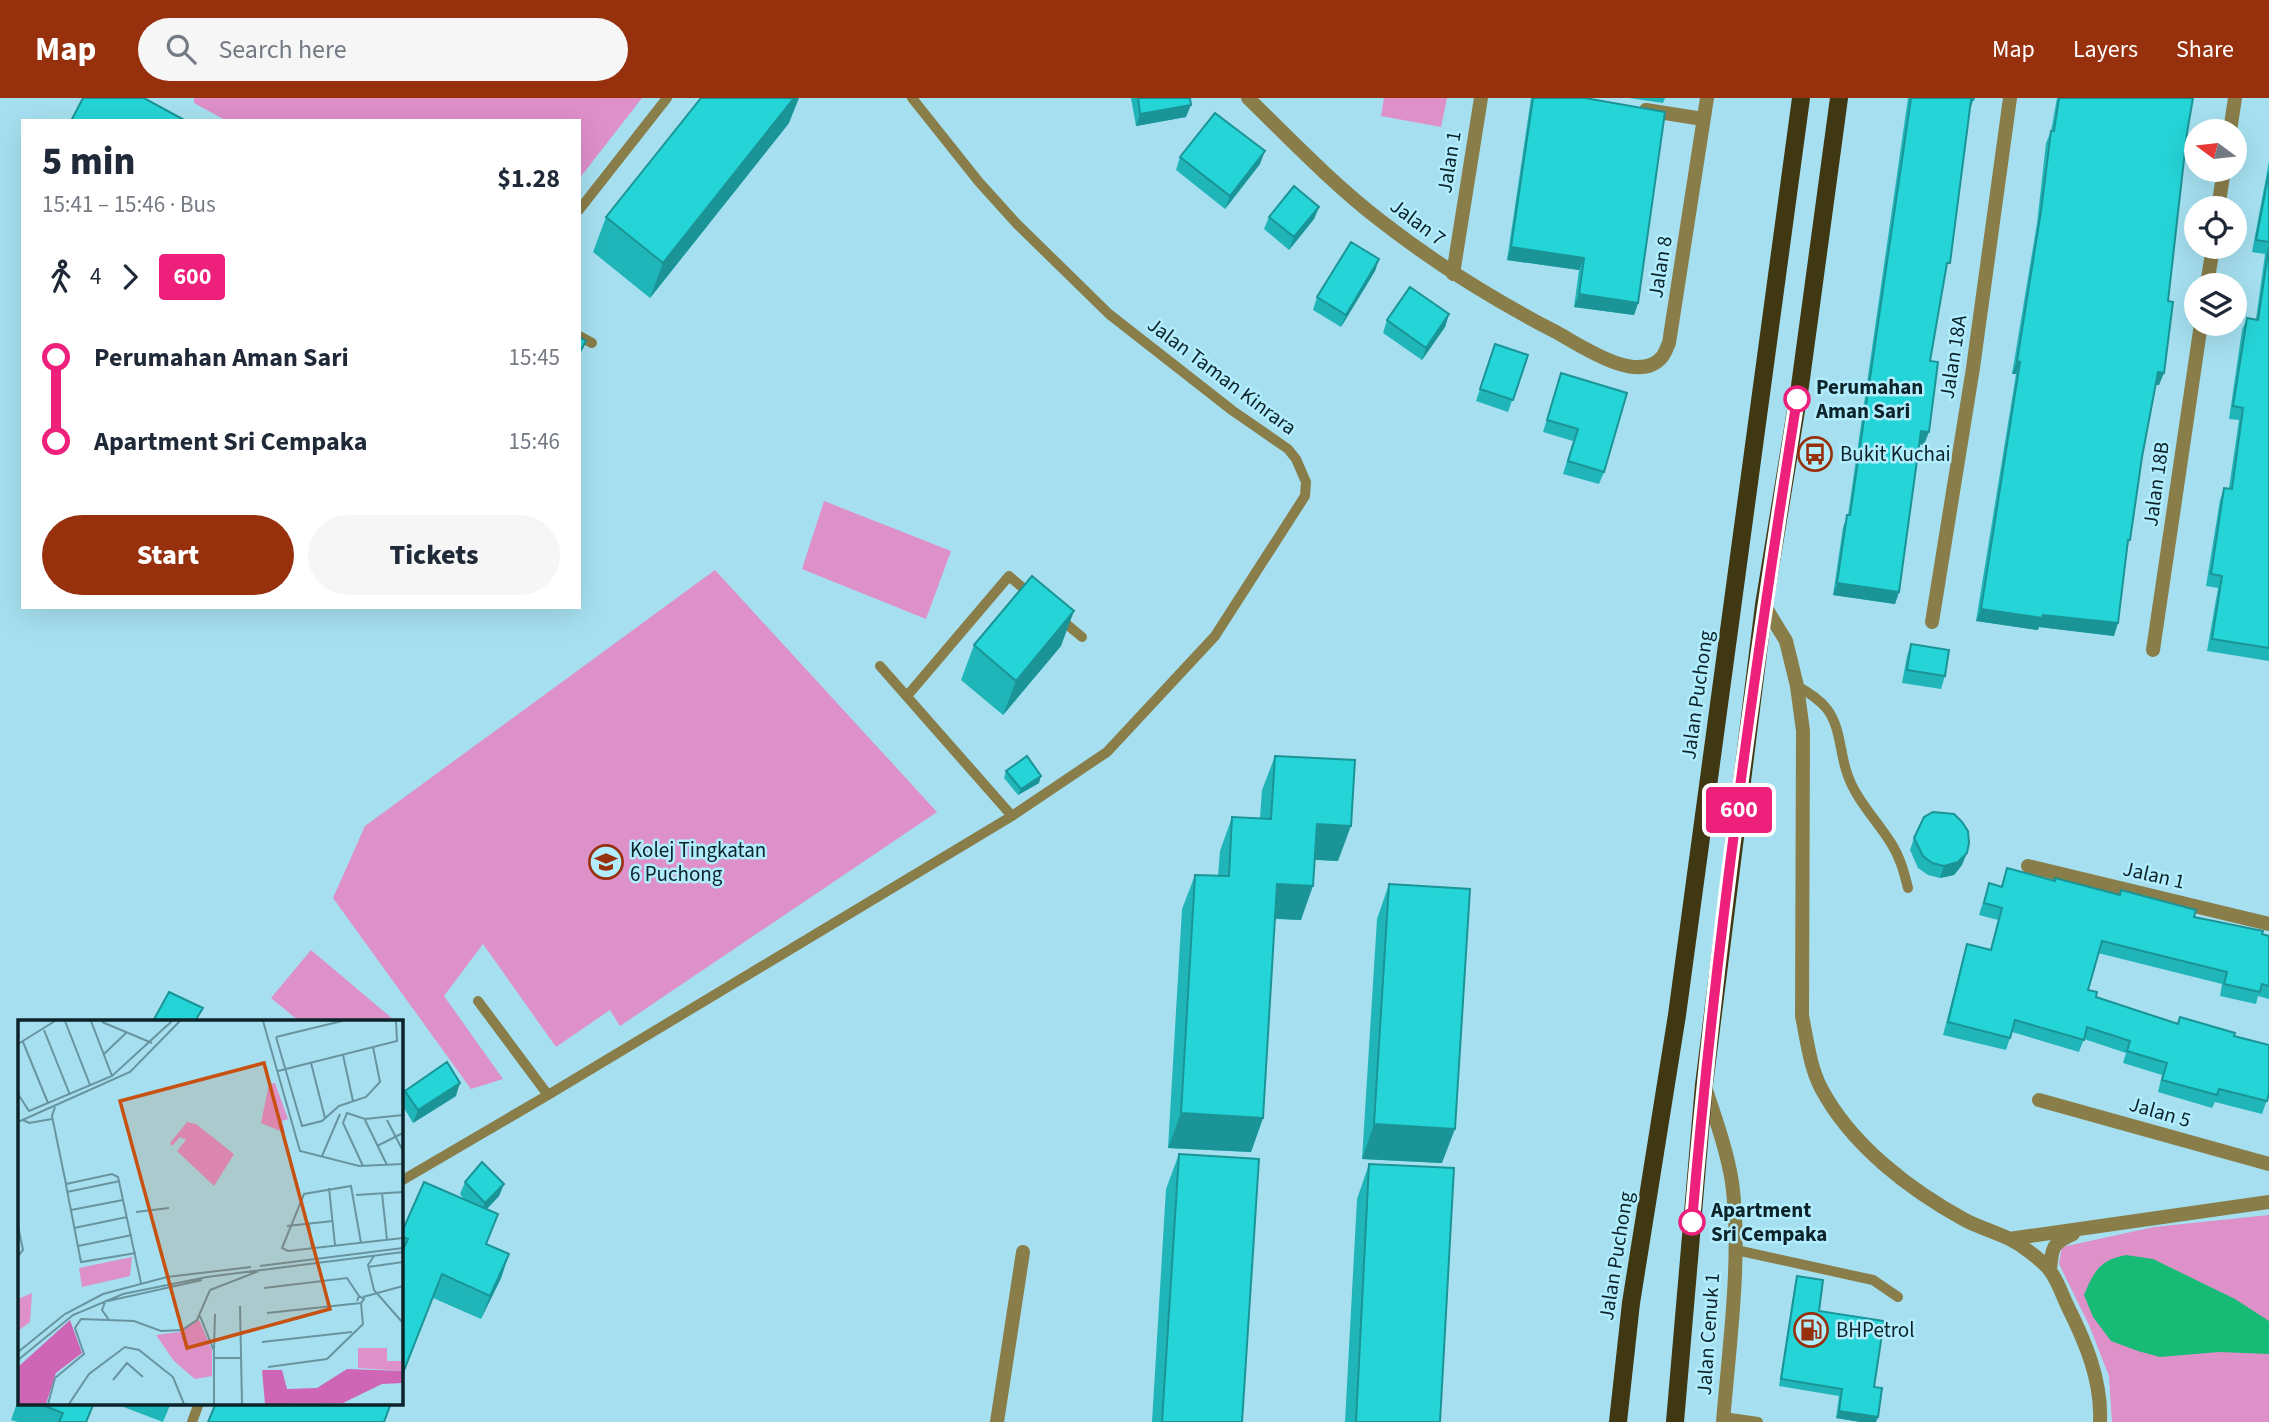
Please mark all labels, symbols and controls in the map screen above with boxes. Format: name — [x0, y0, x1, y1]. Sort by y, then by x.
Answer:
search box — [138, 18, 628, 81]
text: Map — [35, 26, 96, 73]
icon: search — [162, 30, 200, 68]
text: Search here — [218, 31, 347, 68]
text: Map — [1992, 32, 2035, 67]
text: Layers — [2073, 32, 2138, 67]
text: Share — [2176, 32, 2234, 67]
north arrow — [2184, 119, 2247, 182]
map controls — [2184, 119, 2247, 336]
street label: Jalan 1 — [1429, 129, 1469, 195]
text: 5 min — [42, 135, 135, 189]
text: $1.28 — [497, 160, 560, 197]
text: 15:41 – 15:46 · Bus — [42, 188, 216, 221]
street label: Jalan 7 — [1384, 191, 1452, 253]
button: locate — [2184, 196, 2247, 259]
street label: Jalan 8 — [1640, 234, 1680, 300]
icon: walk — [42, 258, 80, 296]
icon: forward — [111, 258, 149, 296]
text: 600 — [173, 259, 211, 294]
text: 4 — [90, 260, 101, 293]
button: layers — [2184, 273, 2247, 336]
street label: Jalan Taman Kinrara — [1141, 310, 1303, 442]
street label: Jalan 18A — [1932, 312, 1975, 401]
text: Perumahan Aman Sari — [94, 339, 349, 376]
text: 15:45 — [509, 341, 560, 374]
place label: Perumahan Aman Sari — [1815, 372, 1923, 426]
marker: Perumahan Aman Sari — [1784, 386, 1810, 412]
text: Apartment Sri Cempaka — [94, 423, 367, 460]
text: 15:46 — [509, 425, 560, 458]
bus stop icon: Bukit Kuchai — [1796, 435, 1834, 473]
place label: Bukit Kuchai — [1840, 439, 1951, 469]
street label: Jalan 18B — [2135, 440, 2177, 528]
button: Start — [42, 515, 294, 595]
button: Tickets — [308, 515, 560, 595]
street label: Jalan Puchong — [1673, 628, 1721, 761]
line badge: 600 — [1699, 787, 1779, 833]
text: 600 — [1720, 792, 1758, 827]
place label: Kolej Tingkatan 6 Puchong — [630, 835, 766, 889]
school or university icon: Kolej Tingkatan 6 Puchong — [587, 843, 625, 881]
street label: Jalan 1 — [2120, 853, 2188, 897]
inset map — [18, 1020, 402, 1404]
street label: Jalan 5 — [2126, 1089, 2194, 1135]
street label: Jalan Puchong — [1591, 1189, 1641, 1323]
place label: Apartment Sri Cempaka — [1710, 1195, 1827, 1249]
marker: Apartment Sri Cempaka — [1679, 1209, 1705, 1235]
street label: Jalan Cenuk 1 — [1689, 1272, 1727, 1396]
fuel station icon: BHPetrol — [1792, 1311, 1830, 1349]
place label: BHPetrol — [1836, 1315, 1915, 1345]

